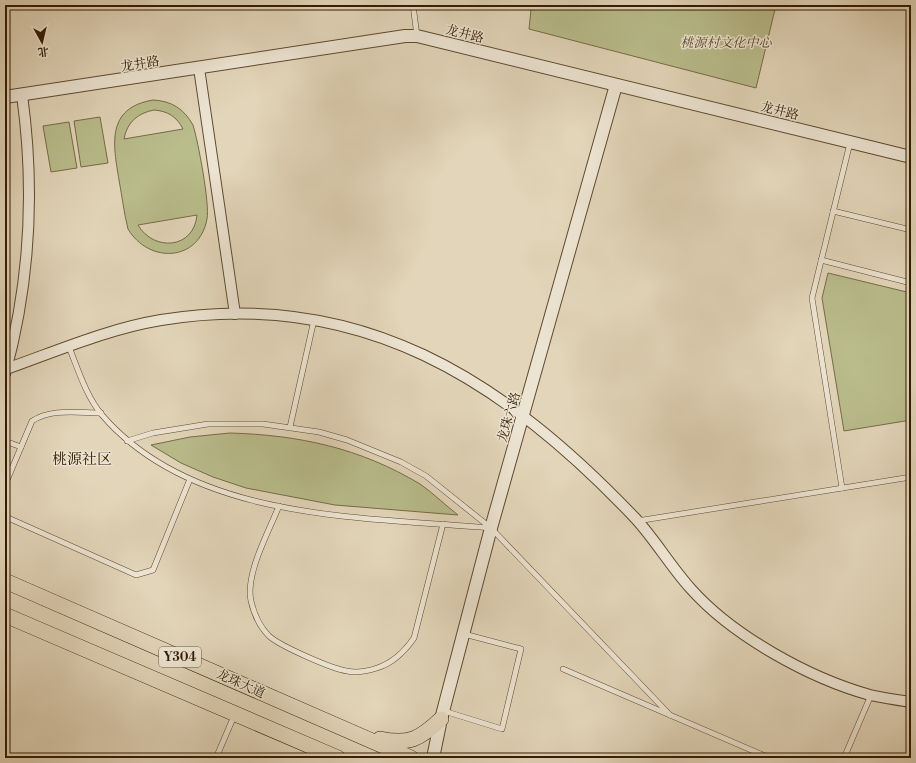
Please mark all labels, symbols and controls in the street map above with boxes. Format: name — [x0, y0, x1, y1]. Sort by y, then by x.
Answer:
street label: 龙井路 — [444, 21, 486, 46]
north arrow — [22, 22, 62, 62]
park label: 桃源村文化中心 — [680, 35, 772, 51]
text: 北 — [37, 43, 50, 59]
street label: 龙井路 — [120, 53, 161, 75]
street label: 龙井路 — [759, 98, 801, 123]
street label: 龙珠六路 — [494, 390, 524, 444]
district label: 桃源社区 — [52, 450, 112, 469]
road number: Y304 — [159, 647, 201, 667]
street label: 龙珠大道 — [214, 666, 268, 702]

